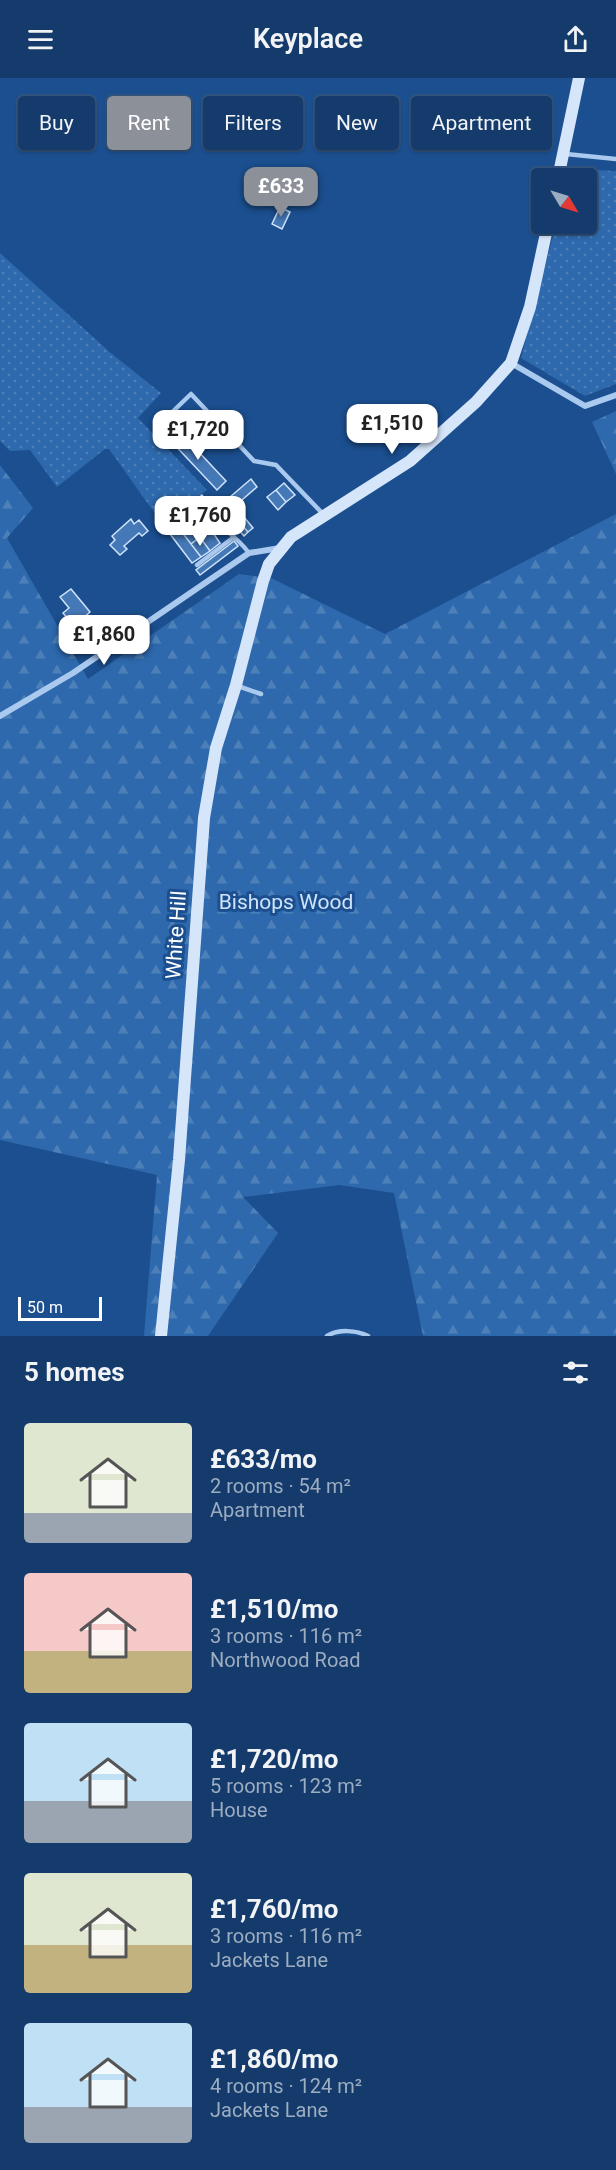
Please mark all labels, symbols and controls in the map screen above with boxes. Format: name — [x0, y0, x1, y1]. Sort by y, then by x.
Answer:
icon: menu — [24, 23, 57, 56]
text: Keyplace — [253, 23, 363, 55]
icon: share — [559, 23, 592, 56]
chip: Buy — [18, 96, 95, 150]
chip: Rent — [107, 96, 191, 150]
chip: Filters — [203, 96, 303, 150]
chip: New — [315, 96, 399, 150]
chip: Apartment — [411, 96, 552, 150]
pin: £633 — [245, 167, 317, 218]
north arrow — [531, 168, 597, 234]
map controls — [531, 168, 597, 234]
text: £633 — [258, 174, 304, 198]
pin: £1,510 — [343, 404, 441, 455]
pin: £1,720 — [149, 410, 247, 461]
text: £1,510 — [361, 411, 423, 435]
text: £1,720 — [167, 417, 229, 441]
pin: £1,760 — [151, 496, 249, 547]
text: £1,760 — [169, 503, 231, 527]
pin: £1,860 — [55, 615, 153, 666]
text: £1,860 — [73, 622, 135, 646]
street label: White Hill — [161, 890, 191, 980]
park label: Bishops Wood — [219, 890, 353, 914]
scale bar — [18, 1294, 102, 1322]
text: 50 m — [27, 1298, 63, 1317]
icon: filters — [559, 1356, 592, 1389]
text: 5 homes — [24, 1357, 125, 1387]
text: £633/mo — [210, 1444, 317, 1474]
icon: home — [72, 1447, 144, 1519]
text: 2 rooms · 54 m² — [210, 1474, 351, 1498]
text: Apartment — [210, 1498, 305, 1522]
text: £1,510/mo — [210, 1594, 338, 1624]
icon: home — [72, 1597, 144, 1669]
text: 3 rooms · 116 m² — [210, 1624, 362, 1648]
text: Northwood Road — [210, 1648, 360, 1672]
text: £1,720/mo — [210, 1744, 338, 1774]
icon: home — [72, 1747, 144, 1819]
text: 5 rooms · 123 m² — [210, 1774, 362, 1798]
text: House — [210, 1798, 268, 1822]
text: £1,760/mo — [210, 1894, 338, 1924]
icon: home — [72, 1897, 144, 1969]
text: 3 rooms · 116 m² — [210, 1924, 362, 1948]
text: Jackets Lane — [210, 1948, 328, 1972]
text: £1,860/mo — [210, 2044, 338, 2074]
icon: home — [72, 2047, 144, 2119]
text: 4 rooms · 124 m² — [210, 2074, 362, 2098]
text: Jackets Lane — [210, 2098, 328, 2122]

